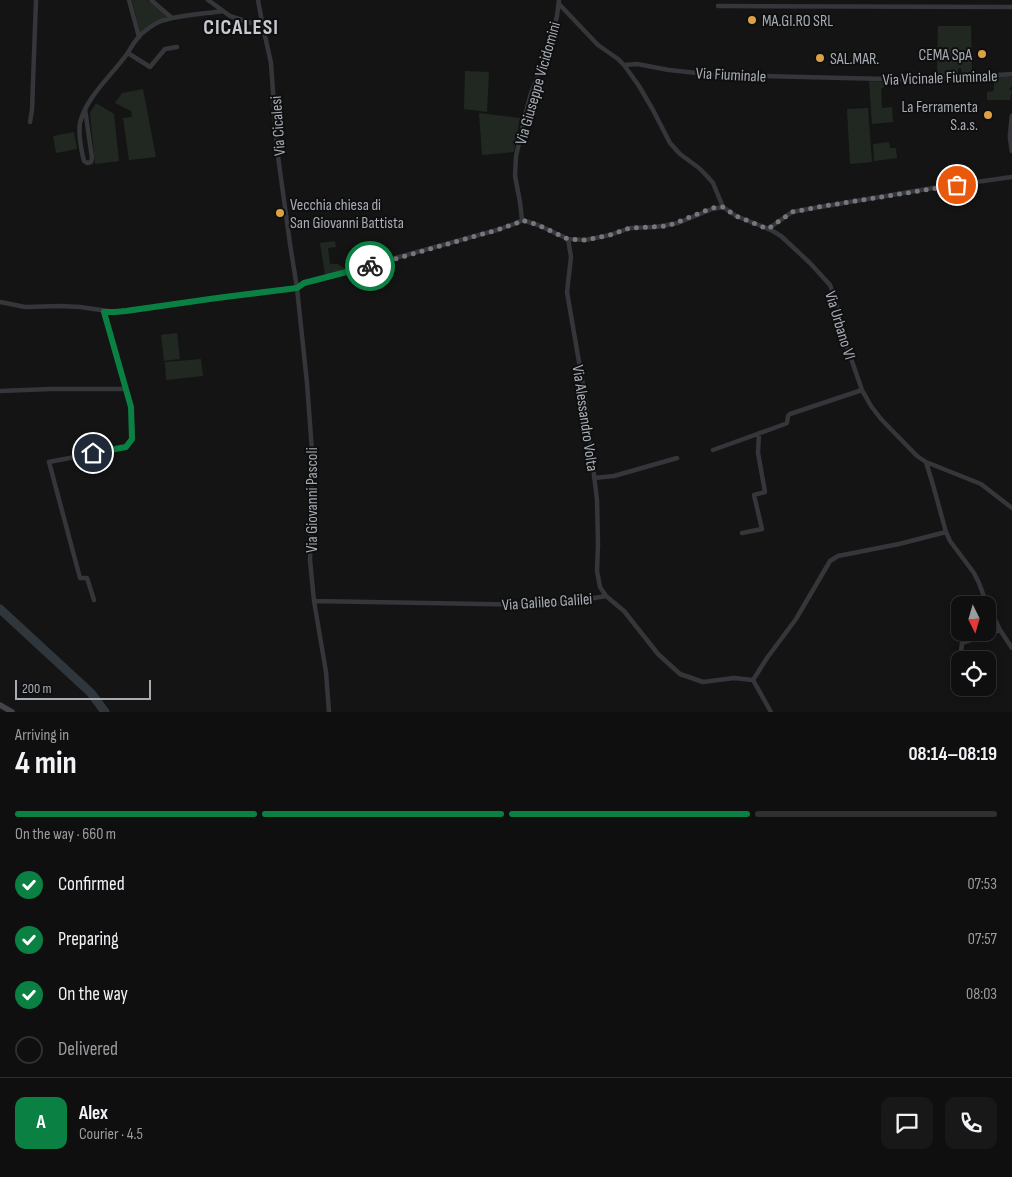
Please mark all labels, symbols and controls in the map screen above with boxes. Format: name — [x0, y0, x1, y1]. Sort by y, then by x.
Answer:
place label: MA.GI.RO SRL — [762, 12, 833, 31]
marker: MA.GI.RO SRL — [746, 14, 758, 26]
district label: CICALESI — [203, 15, 279, 40]
street label: Via Giuseppe Vicidomini — [512, 20, 565, 147]
place label: CEMA SpA — [918, 46, 972, 65]
marker: CEMA SpA — [976, 48, 988, 60]
place label: SAL.MAR. — [830, 50, 879, 69]
marker: SAL.MAR. — [814, 52, 826, 64]
street label: Via Fiuminale — [695, 64, 767, 87]
street label: Via Vicinale Fiuminale — [882, 67, 998, 90]
street label: Via Cicalesi — [267, 95, 290, 157]
place label: La Ferramenta S.a.s. — [901, 98, 978, 135]
marker: La Ferramenta S.a.s. — [982, 109, 994, 121]
pin — [936, 164, 978, 206]
icon: bag — [943, 171, 971, 199]
place label: Vecchia chiesa di San Giovanni Battista — [290, 196, 404, 233]
marker: Vecchia chiesa di San Giovanni Battista — [274, 207, 286, 219]
courier — [345, 241, 395, 291]
icon: bike — [356, 252, 384, 280]
street label: Via Urbano VI — [820, 289, 859, 362]
street label: Via Alessandro Volta — [568, 364, 601, 473]
pin — [72, 432, 114, 474]
icon: home — [79, 439, 107, 467]
street label: Via Giovanni Pascoli — [303, 447, 322, 553]
street label: Via Galileo Galilei — [501, 590, 593, 615]
north arrow — [951, 596, 996, 641]
map controls — [951, 596, 996, 696]
button: locate — [951, 651, 996, 696]
scale bar — [15, 677, 151, 700]
text: 200 m — [22, 680, 51, 697]
text: Arriving in — [15, 726, 69, 745]
text: 08:14–08:19 — [909, 743, 997, 766]
text: 4 min — [15, 744, 77, 783]
text: On the way · 660 m — [15, 825, 116, 844]
icon: check — [15, 871, 43, 899]
text: Confirmed — [58, 873, 125, 896]
text: 07:53 — [967, 875, 997, 894]
icon: check — [15, 926, 43, 954]
text: Preparing — [58, 928, 119, 951]
text: 07:57 — [968, 930, 997, 949]
icon: check — [15, 981, 43, 1009]
text: On the way — [58, 983, 128, 1006]
text: 08:03 — [966, 985, 997, 1004]
text: Delivered — [58, 1038, 118, 1061]
button: chat — [881, 1097, 933, 1149]
button: phone — [945, 1097, 997, 1149]
text: Alex — [79, 1102, 108, 1125]
text: A — [36, 1111, 46, 1134]
text: Courier · 4.5 — [79, 1125, 143, 1144]

